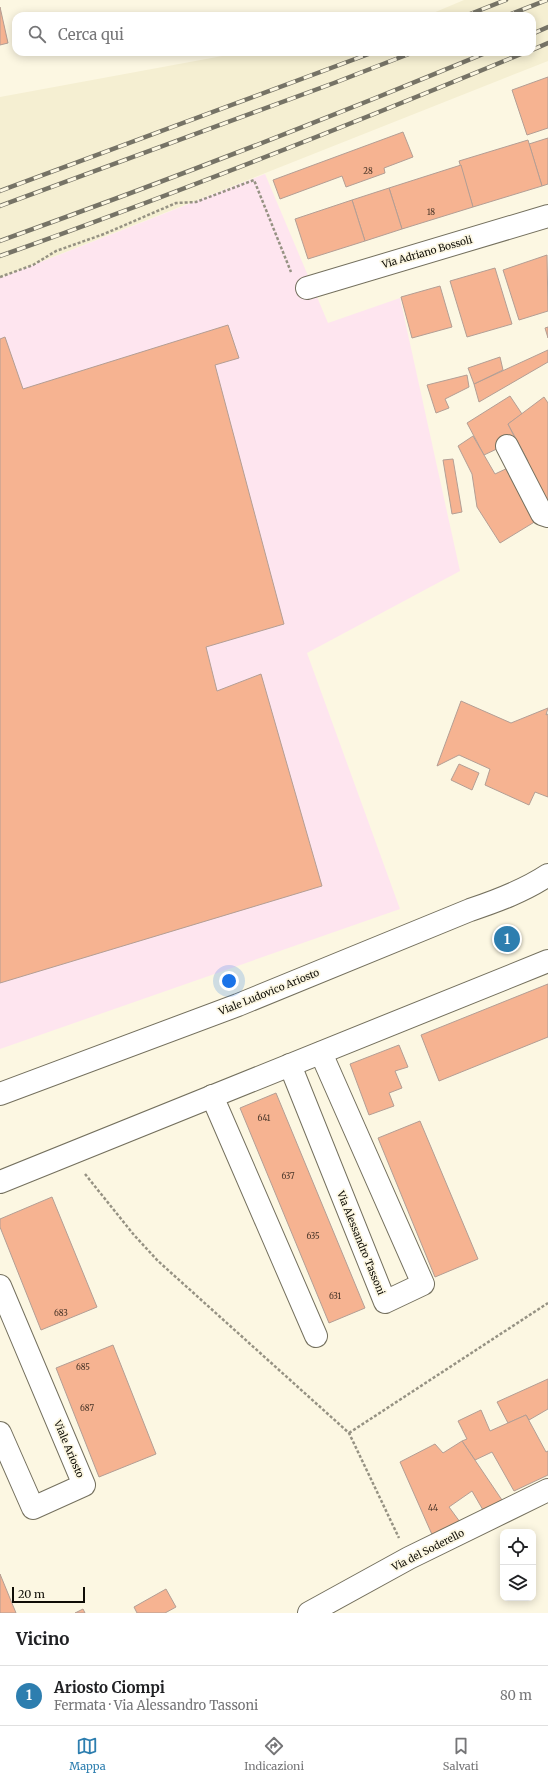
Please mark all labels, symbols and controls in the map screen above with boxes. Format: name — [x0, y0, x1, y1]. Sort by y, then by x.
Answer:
search box — [12, 12, 536, 56]
icon: search — [26, 23, 48, 45]
text: Cerca qui — [58, 25, 124, 44]
house number: 28 — [363, 166, 373, 176]
house number: 18 — [427, 207, 435, 217]
street label: Via Adriano Bossoli — [379, 233, 474, 271]
pin: 1 — [494, 924, 520, 954]
street label: Viale Ludovico Ariosto — [216, 966, 321, 1018]
your location — [219, 971, 239, 991]
house number: 641 — [258, 1113, 271, 1123]
house number: 637 — [281, 1171, 295, 1181]
street label: Via Alessandro Tassoni — [334, 1188, 388, 1297]
house number: 635 — [306, 1231, 320, 1241]
house number: 631 — [329, 1291, 341, 1301]
house number: 683 — [54, 1308, 68, 1318]
house number: 685 — [76, 1362, 90, 1372]
house number: 687 — [80, 1403, 94, 1413]
street label: Viale Ariosto — [51, 1417, 87, 1480]
house number: 44 — [428, 1503, 438, 1513]
street label: Via del Soderello — [389, 1526, 466, 1574]
map controls — [500, 1529, 536, 1601]
button: locate — [500, 1529, 536, 1565]
button: layers — [500, 1565, 536, 1601]
scale bar — [12, 1585, 85, 1604]
text: 20 m — [18, 1587, 45, 1601]
text: Vicino — [16, 1628, 69, 1650]
text: Ariosto Ciompi — [54, 1678, 165, 1697]
text: 1 — [26, 1687, 32, 1704]
text: 80 m — [500, 1687, 532, 1704]
text: Fermata · Via Alessandro Tassoni — [54, 1697, 258, 1714]
tab: Mappa — [69, 1735, 106, 1773]
tab: Indicazioni — [244, 1735, 304, 1773]
tab: Salvati — [443, 1735, 479, 1773]

